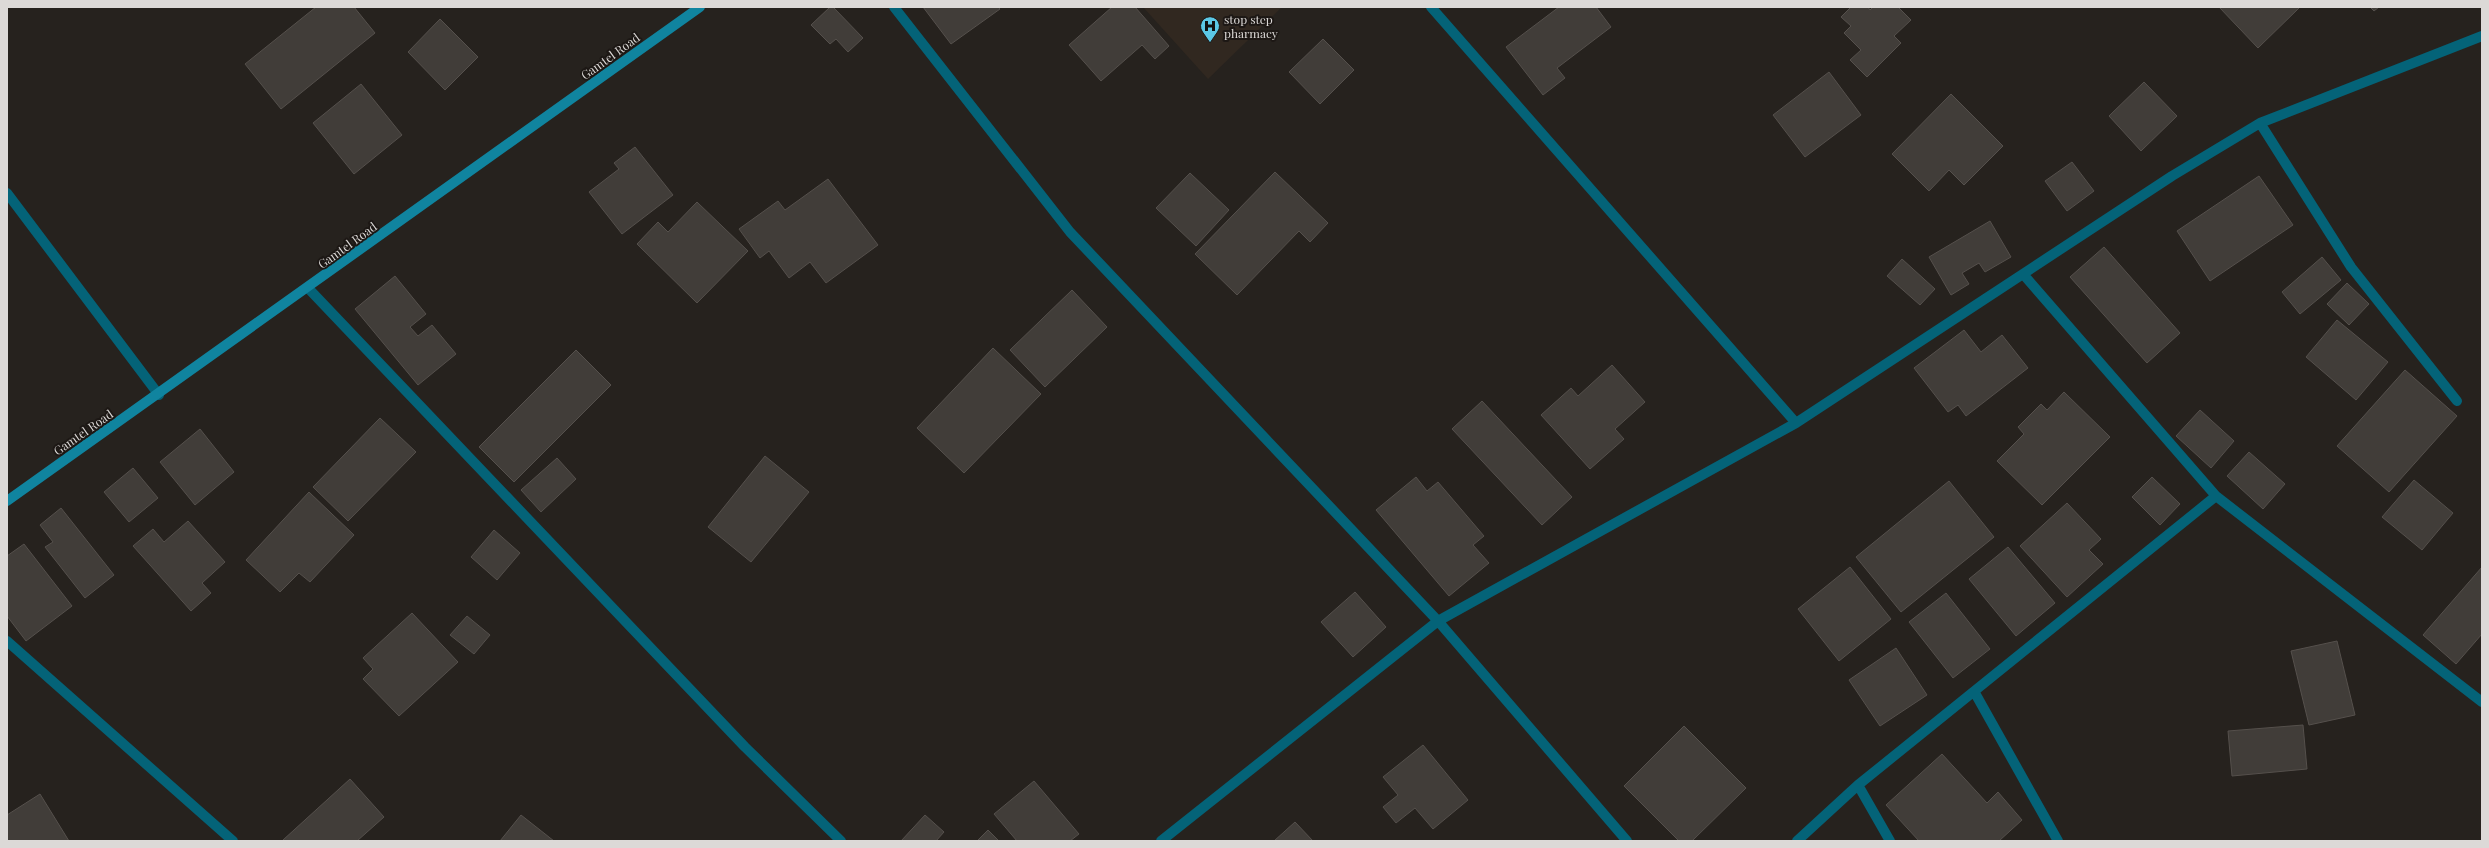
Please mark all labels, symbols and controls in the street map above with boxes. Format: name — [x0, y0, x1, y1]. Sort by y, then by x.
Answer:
place label: stop step pharmacy — [1224, 11, 1278, 41]
hospital icon: stop step pharmacy — [1199, 15, 1221, 43]
street label: Gamtel Road — [577, 29, 643, 83]
street label: Gamtel Road — [314, 218, 380, 272]
street label: Gamtel Road — [50, 406, 116, 458]

